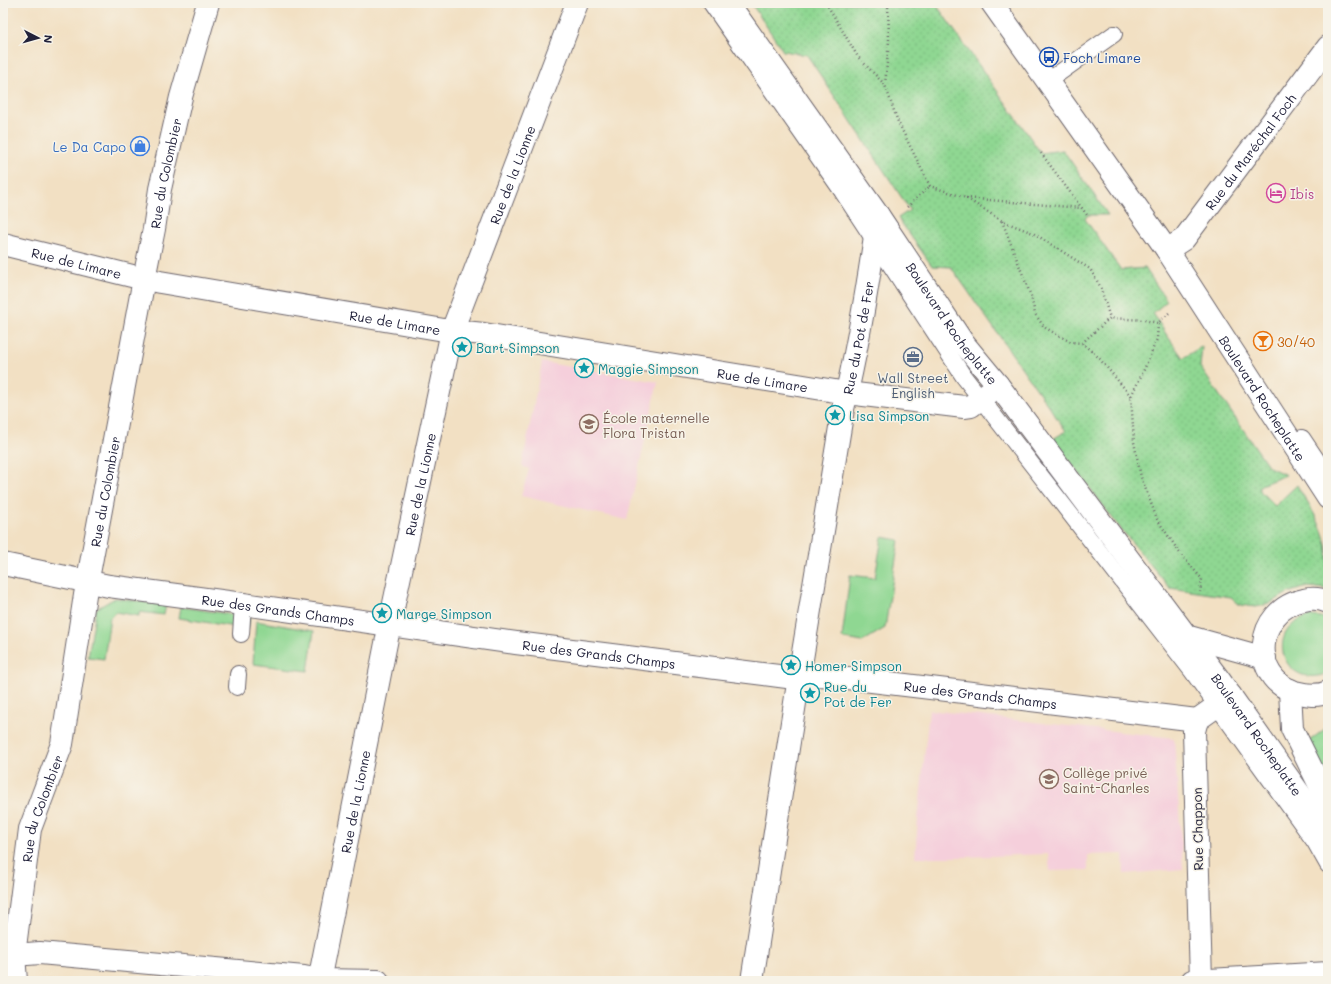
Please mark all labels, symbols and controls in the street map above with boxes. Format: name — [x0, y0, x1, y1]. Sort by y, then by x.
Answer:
north arrow — [18, 18, 58, 58]
text: N — [41, 34, 56, 44]
bus stop icon: Foch Limare — [1038, 46, 1060, 68]
place label: Foch Limare — [1063, 49, 1141, 66]
street label: Rue du Maréchal Foch — [1201, 90, 1299, 213]
street label: Rue du Colombier — [146, 116, 184, 230]
street label: Rue de la Lionne — [485, 122, 538, 226]
shop icon: Le Da Capo — [129, 135, 151, 157]
place label: Le Da Capo — [53, 138, 126, 155]
hotel icon: Ibis — [1265, 182, 1287, 204]
place label: Ibis — [1290, 185, 1314, 202]
street label: Rue de Limare — [30, 243, 124, 282]
street label: Boulevard Rocheplatte — [903, 259, 1002, 387]
street label: Rue du Pot de Fer — [838, 280, 877, 396]
street label: Rue de Limare — [348, 306, 442, 338]
bar icon: 30/40 — [1252, 330, 1274, 352]
street label: Boulevard Rocheplatte — [1216, 332, 1310, 464]
place label: 30/40 — [1277, 333, 1315, 350]
place icon: Bart Simpson — [451, 336, 473, 358]
place label: Bart Simpson — [476, 339, 560, 356]
office icon: Wall Street English — [902, 346, 924, 368]
place icon: Maggie Simpson — [573, 357, 595, 379]
place label: Maggie Simpson — [598, 360, 699, 377]
street label: Rue de Limare — [716, 364, 809, 395]
place label: Wall Street English — [877, 369, 949, 401]
place icon: Lisa Simpson — [824, 404, 846, 426]
place label: Lisa Simpson — [849, 407, 929, 424]
place label: École maternelle Flora Tristan — [603, 409, 710, 441]
school or university icon: École maternelle Flora Tristan — [578, 413, 600, 435]
street label: Rue de la Lionne — [400, 431, 439, 537]
street label: Rue du Colombier — [86, 435, 123, 548]
street label: Rue des Grands Champs — [201, 590, 356, 628]
place icon: Marge Simpson — [371, 602, 393, 624]
place label: Marge Simpson — [396, 605, 492, 622]
street label: Rue des Grands Champs — [522, 635, 677, 671]
place icon: Homer Simpson — [780, 654, 802, 676]
place label: Homer Simpson — [805, 657, 902, 674]
street label: Boulevard Rocheplatte — [1208, 669, 1307, 799]
street label: Rue des Grands Champs — [903, 676, 1058, 712]
place label: Rue du Pot de Fer — [824, 678, 892, 710]
place icon: Rue du Pot de Fer — [799, 682, 821, 704]
street label: Rue de la Lionne — [336, 748, 373, 855]
street label: Rue du Colombier — [17, 752, 66, 863]
place label: Collège privé Saint-Charles — [1063, 764, 1150, 796]
school or university icon: Collège privé Saint-Charles — [1038, 768, 1060, 790]
street label: Rue Chappon — [1188, 787, 1206, 871]

